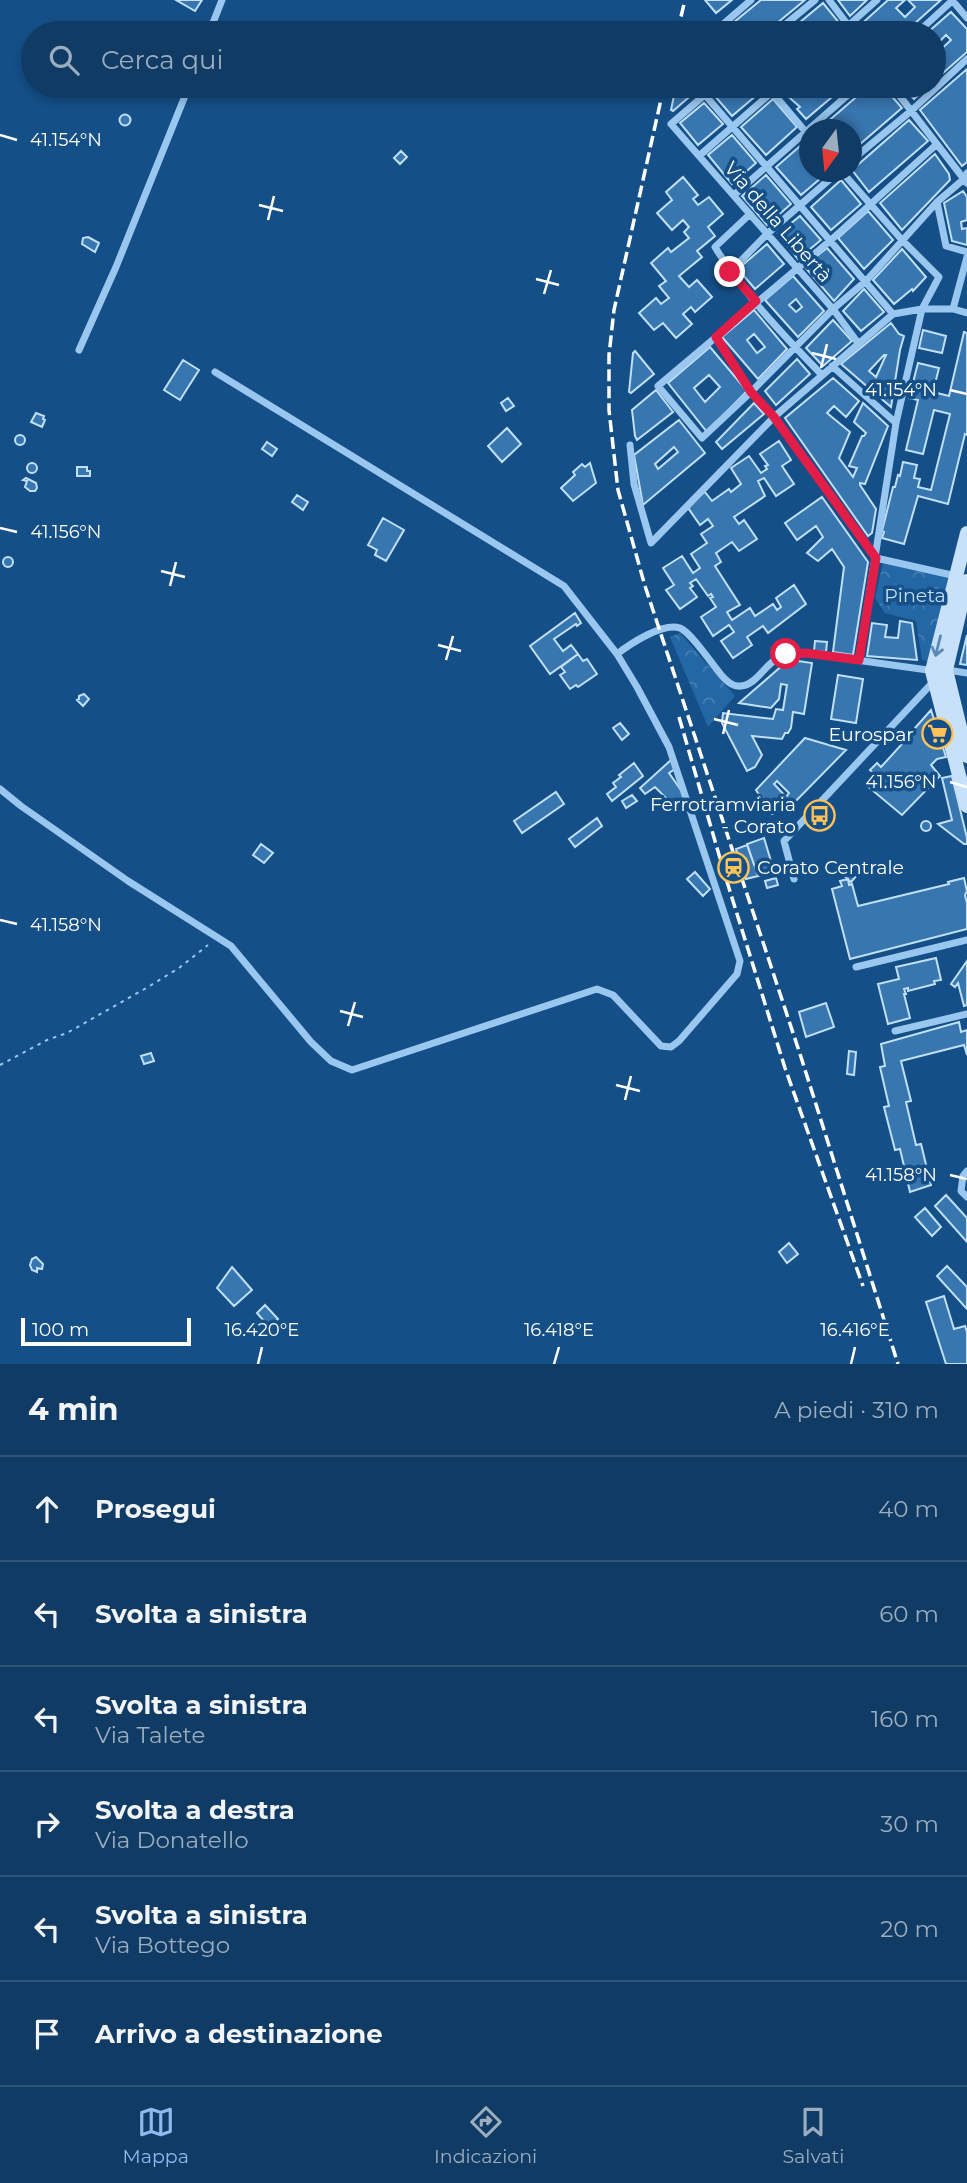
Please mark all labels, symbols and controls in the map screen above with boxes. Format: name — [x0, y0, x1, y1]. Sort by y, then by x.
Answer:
search box — [21, 21, 946, 98]
icon: search — [45, 41, 83, 79]
text: Cerca qui — [101, 44, 224, 76]
north arrow — [799, 119, 862, 182]
text: 41.154°N — [30, 129, 102, 151]
street label: Via della Libertà — [719, 157, 837, 287]
route end — [714, 256, 745, 287]
text: 41.154°N — [865, 379, 937, 401]
text: 41.156°N — [31, 521, 102, 543]
park label: Pineta — [884, 584, 946, 607]
one-way arrow — [931, 635, 944, 657]
route start — [770, 638, 801, 669]
supermarket icon: Eurospar — [920, 717, 954, 751]
place label: Eurospar — [828, 723, 914, 746]
text: 41.156°N — [866, 771, 937, 793]
place label: Ferrotramviaria - Corato — [650, 793, 796, 838]
bus stop icon: Ferrotramviaria - Corato — [802, 798, 836, 832]
station icon: Corato Centrale — [717, 850, 751, 884]
place label: Corato Centrale — [757, 856, 904, 879]
text: 41.158°N — [30, 914, 102, 936]
text: 41.158°N — [865, 1164, 937, 1186]
scale bar — [21, 1315, 191, 1347]
text: 100 m — [32, 1318, 89, 1341]
text: 16.420°E — [225, 1319, 299, 1341]
text: 16.418°E — [524, 1319, 594, 1341]
text: 16.416°E — [820, 1319, 890, 1341]
text: 4 min — [28, 1391, 118, 1428]
text: A piedi · 310 m — [774, 1396, 939, 1424]
icon: ahead — [28, 1490, 66, 1528]
text: Prosegui — [95, 1493, 216, 1525]
text: 40 m — [878, 1495, 939, 1523]
icon: left — [28, 1595, 66, 1633]
text: Svolta a sinistra — [95, 1598, 308, 1630]
text: 60 m — [879, 1600, 939, 1628]
text: Svolta a sinistra — [95, 1689, 308, 1721]
icon: left — [28, 1700, 66, 1738]
text: 160 m — [871, 1705, 939, 1733]
text: Via Talete — [95, 1721, 205, 1749]
text: Svolta a destra — [95, 1794, 295, 1826]
icon: right — [28, 1805, 66, 1843]
text: 30 m — [880, 1810, 939, 1838]
text: Via Donatello — [95, 1826, 249, 1854]
text: Svolta a sinistra — [95, 1899, 308, 1931]
icon: left — [28, 1910, 66, 1948]
text: 20 m — [880, 1915, 939, 1943]
text: Via Bottego — [95, 1931, 230, 1959]
icon: arrive — [28, 2015, 66, 2053]
text: Arrivo a destinazione — [95, 2018, 383, 2050]
tab: Mappa — [123, 2103, 189, 2168]
tab: Indicazioni — [434, 2103, 537, 2168]
tab: Salvati — [782, 2103, 844, 2168]

